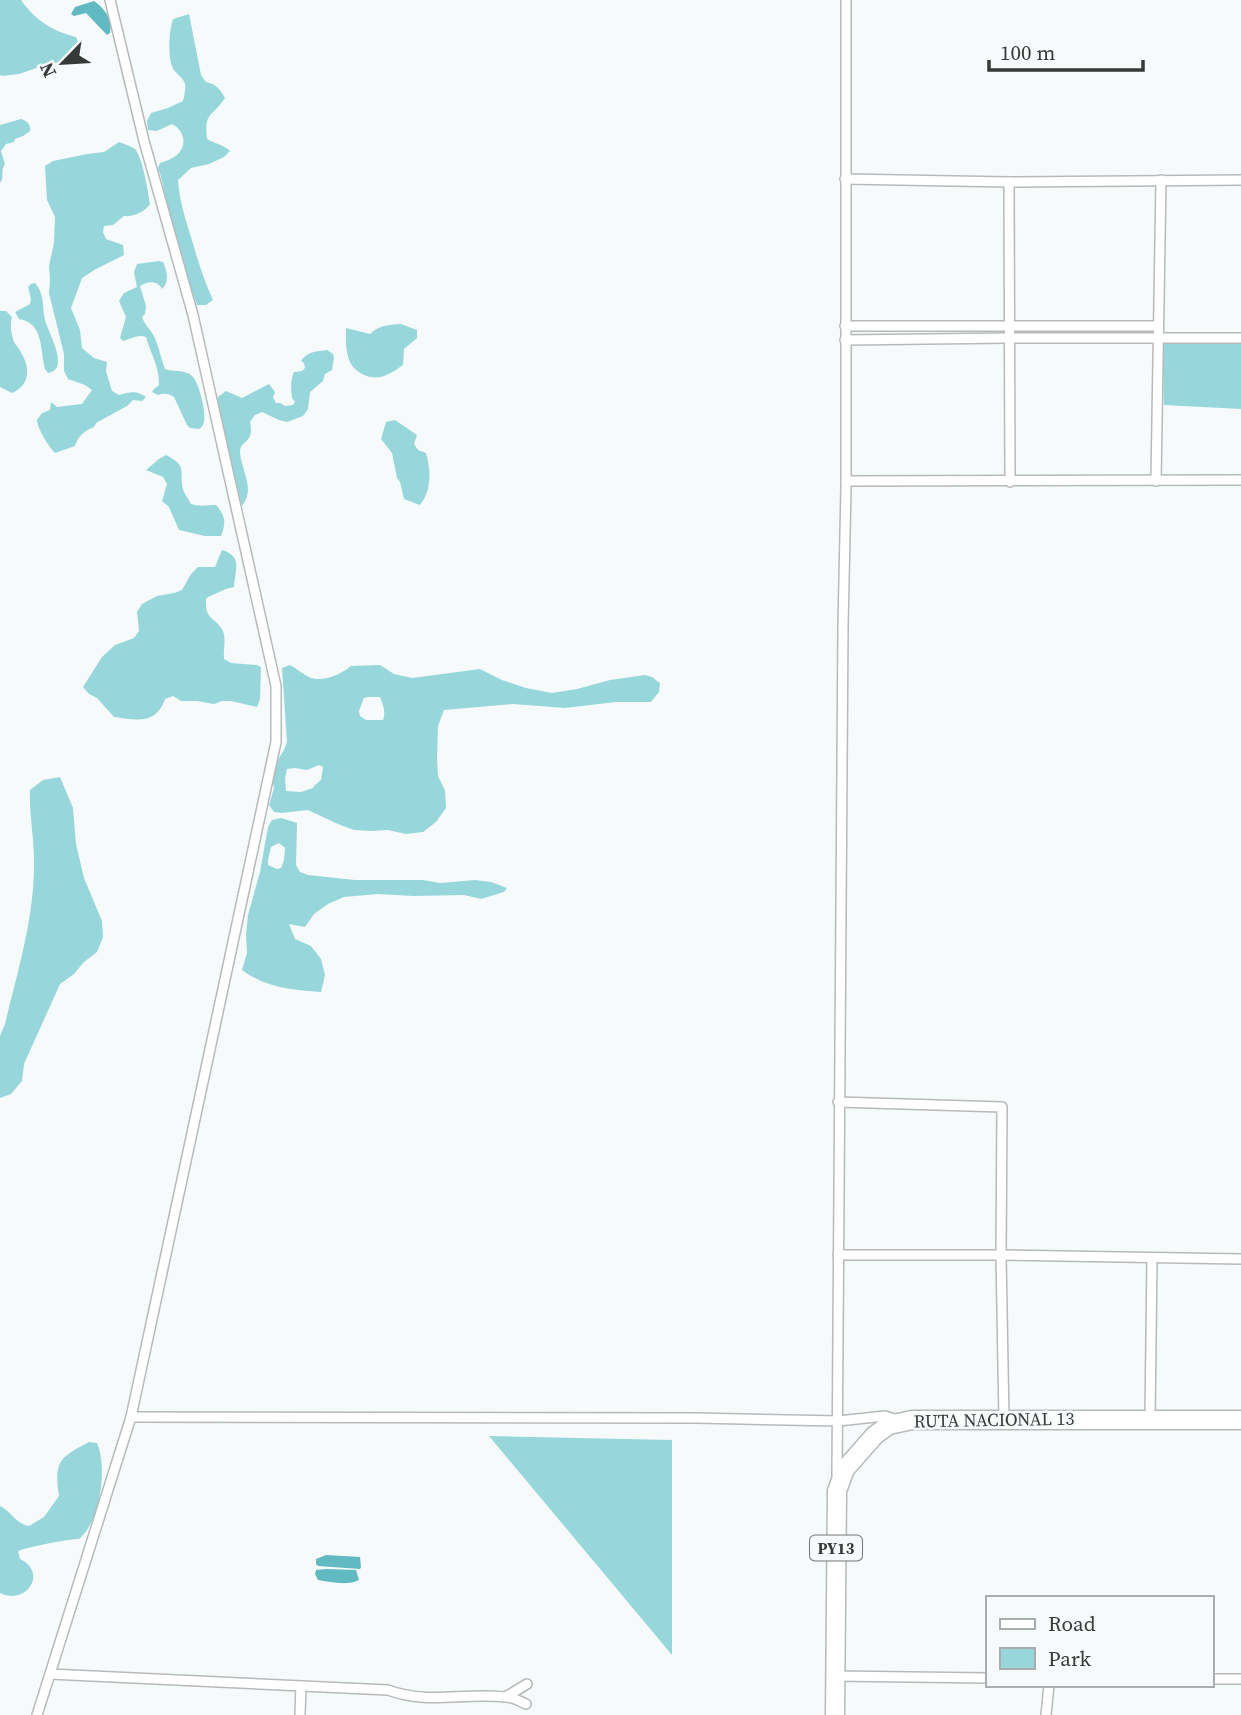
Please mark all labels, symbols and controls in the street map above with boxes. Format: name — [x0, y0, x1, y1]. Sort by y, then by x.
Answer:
north arrow — [28, 28, 98, 98]
scale bar — [989, 28, 1143, 72]
text: 100 m — [1000, 38, 1055, 67]
text: N — [33, 58, 62, 82]
street label: RUTA NACIONAL 13 — [913, 1406, 1075, 1433]
road number: PY13 — [810, 1536, 862, 1560]
legend — [986, 1596, 1213, 1687]
text: Road — [1048, 1609, 1096, 1638]
text: Park — [1048, 1644, 1092, 1673]

